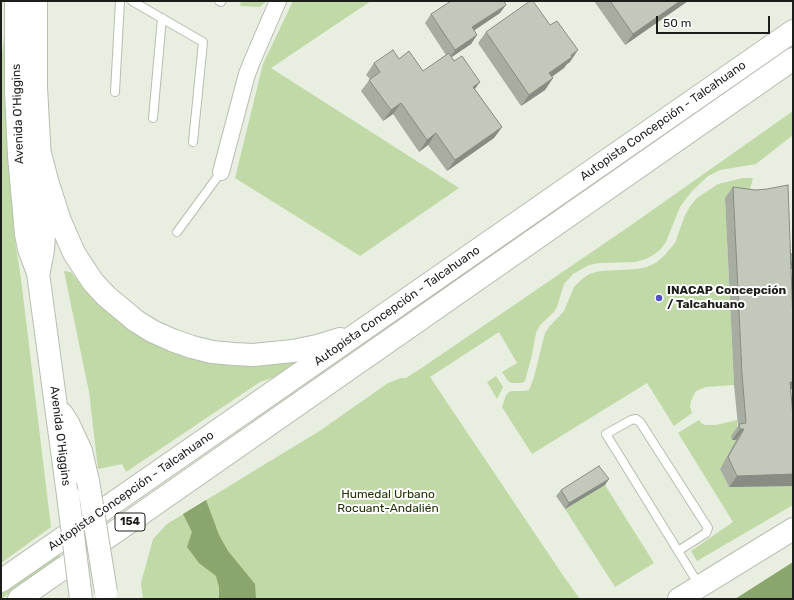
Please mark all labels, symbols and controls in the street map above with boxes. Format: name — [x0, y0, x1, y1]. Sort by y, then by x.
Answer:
scale bar — [658, 8, 772, 34]
text: 50 m — [663, 16, 691, 30]
street label: Autopista Concepción - Talcahuano — [577, 58, 749, 184]
street label: Avenida O'Higgins — [9, 64, 27, 164]
street label: Autopista Concepción - Talcahuano — [311, 243, 483, 369]
place label: INACAP Concepción / Talcahuano — [667, 284, 786, 312]
marker: INACAP Concepción / Talcahuano — [654, 293, 664, 303]
street label: Avenida O'Higgins — [47, 385, 73, 487]
street label: Autopista Concepción - Talcahuano — [45, 428, 217, 554]
park label: Humedal Urbano Rocuant-Andalién — [337, 488, 439, 516]
road number: 154 — [115, 513, 145, 531]

